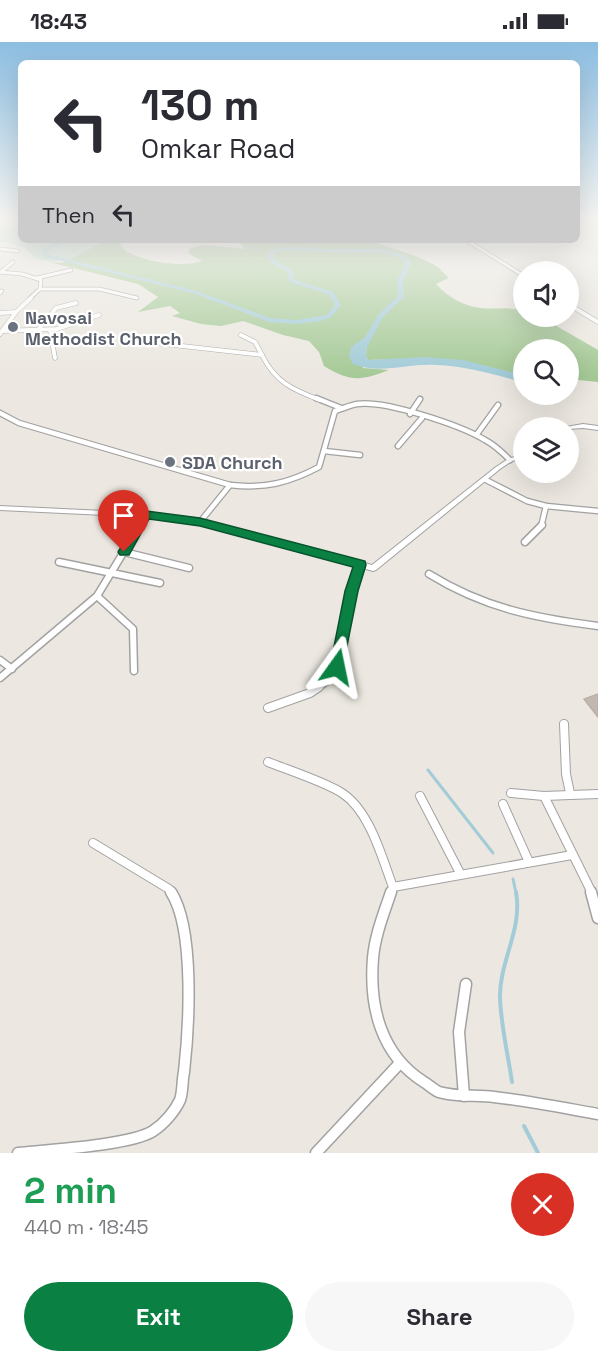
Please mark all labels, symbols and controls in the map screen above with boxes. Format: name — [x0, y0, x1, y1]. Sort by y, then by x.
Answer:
text: 18:43 — [30, 7, 87, 35]
text: 130 m — [141, 79, 259, 132]
icon: left — [42, 84, 120, 162]
text: Omkar Road — [141, 131, 295, 166]
icon: left — [107, 198, 140, 231]
text: Then — [42, 201, 95, 229]
map controls — [513, 261, 579, 483]
button: sound — [513, 261, 579, 327]
place label: Navosai Methodist Church — [25, 306, 182, 350]
marker: Navosai Methodist Church — [6, 320, 20, 334]
button: search — [513, 339, 579, 405]
button: layers — [513, 417, 579, 483]
place label: SDA Church — [182, 451, 283, 474]
marker: SDA Church — [163, 455, 177, 469]
pin — [98, 490, 149, 552]
icon: arrive — [107, 499, 140, 532]
position arrow — [305, 635, 369, 699]
text: 2 min — [24, 1168, 117, 1214]
button: close — [511, 1173, 574, 1236]
text: 440 m · 18:45 — [24, 1214, 149, 1240]
button: Exit — [24, 1282, 293, 1351]
button: Share — [305, 1282, 574, 1351]

